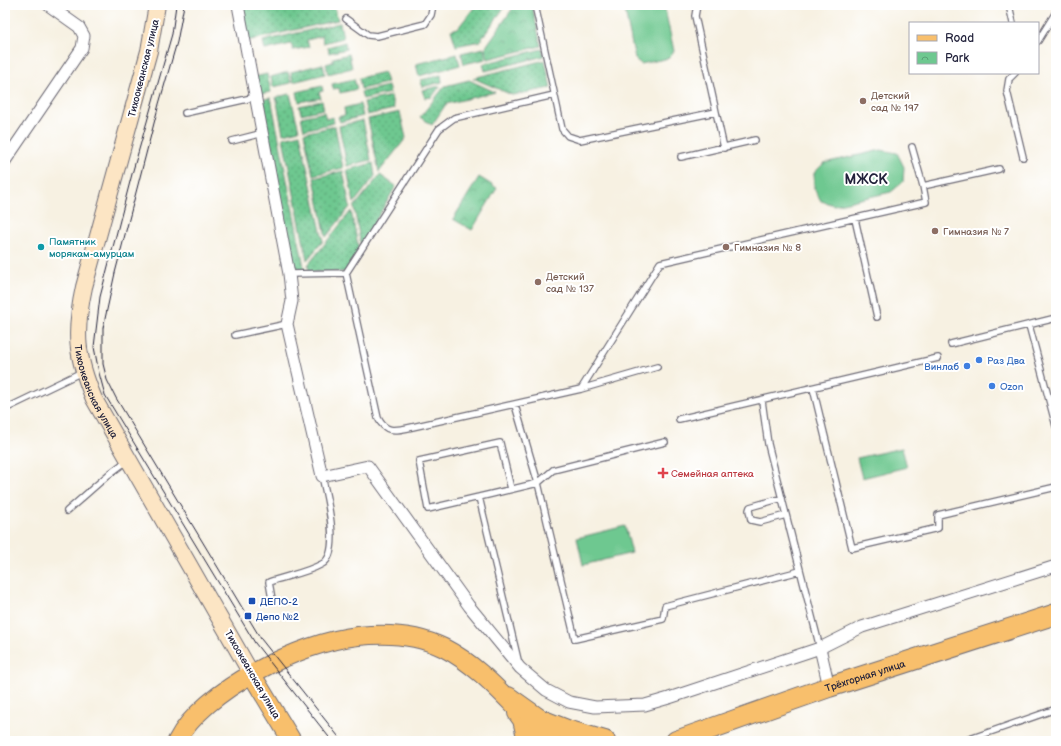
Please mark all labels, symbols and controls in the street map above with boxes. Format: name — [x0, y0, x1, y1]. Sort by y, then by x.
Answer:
street label: Тихоокеанская улица — [126, 18, 162, 119]
legend — [909, 22, 1039, 74]
text: Road — [945, 31, 974, 46]
text: Park — [945, 51, 969, 66]
place label: Детский сад № 197 — [871, 90, 919, 114]
marker: Детский сад № 197 — [858, 96, 868, 106]
district label: МЖСК — [844, 171, 888, 188]
marker: Гимназия № 7 — [930, 226, 940, 236]
place label: Гимназия № 7 — [943, 226, 1009, 238]
place label: Памятник морякам-амурцам — [49, 236, 134, 260]
marker: Памятник морякам-амурцам — [36, 242, 46, 252]
marker: Гимназия № 8 — [721, 242, 731, 252]
place label: Гимназия № 8 — [734, 242, 801, 254]
place label: Детский сад № 137 — [546, 271, 594, 295]
marker: Детский сад № 137 — [533, 277, 543, 287]
street label: Тихоокеанская улица — [72, 344, 120, 441]
marker: Раз Два — [974, 355, 984, 365]
place label: Раз Два — [987, 355, 1025, 367]
place label: Винлаб — [924, 361, 960, 373]
marker: Винлаб — [962, 361, 972, 371]
marker: Ozon — [987, 381, 997, 391]
place label: Ozon — [1000, 381, 1024, 393]
marker: Семейная аптека — [658, 468, 668, 478]
place label: Семейная аптека — [671, 468, 754, 480]
marker: ДЕПО-2 — [247, 596, 257, 606]
place label: ДЕПО-2 — [260, 596, 298, 608]
marker: Депо №2 — [243, 611, 253, 621]
place label: Депо №2 — [256, 611, 299, 623]
street label: Тихоокеанская улица — [222, 628, 283, 721]
street label: Трёхгорная улица — [824, 658, 907, 695]

